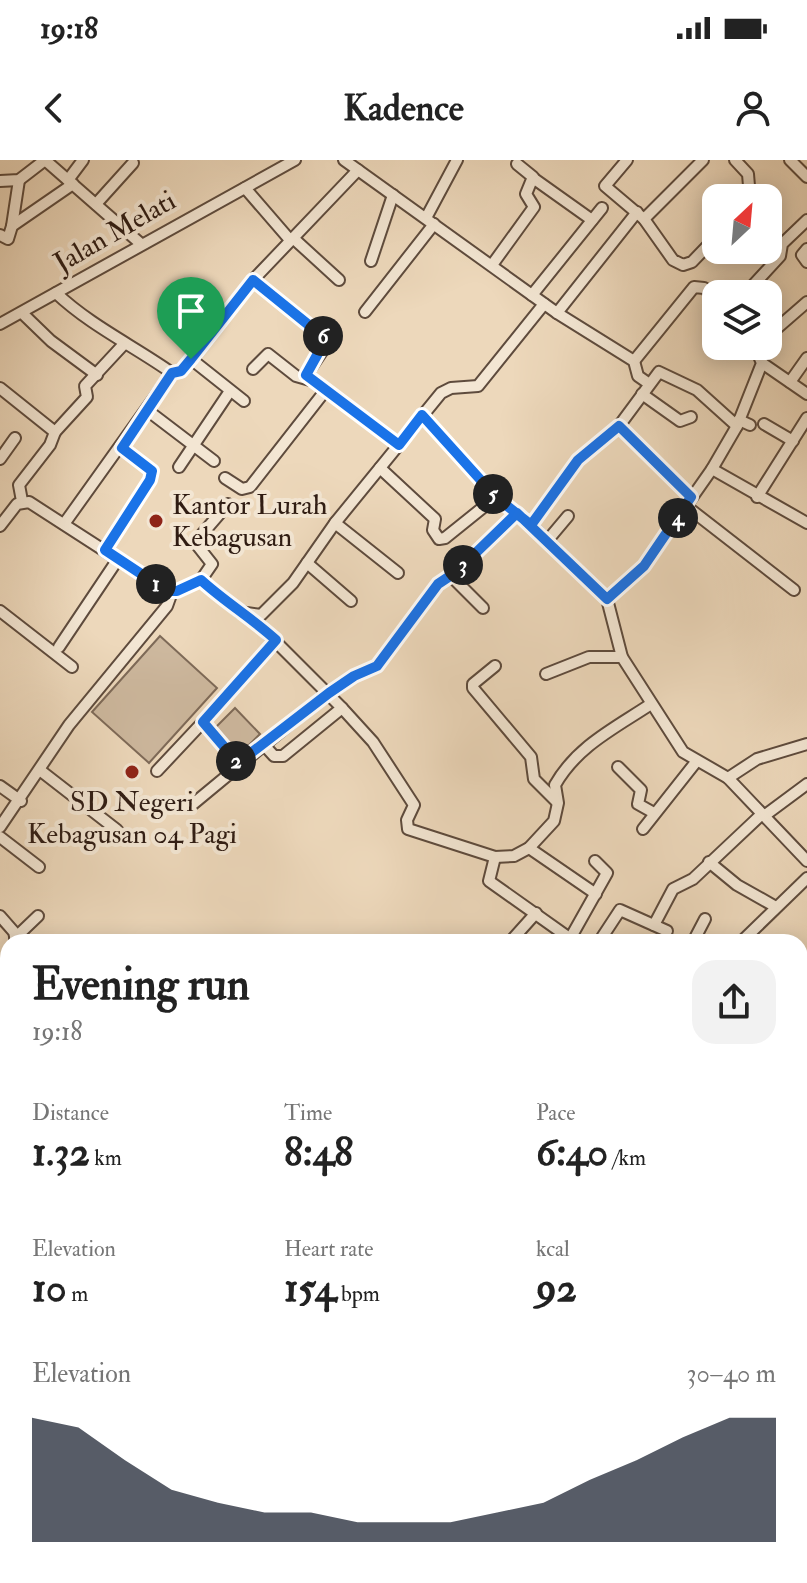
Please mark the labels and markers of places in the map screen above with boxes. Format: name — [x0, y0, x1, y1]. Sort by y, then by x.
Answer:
pin — [157, 277, 225, 359]
pin: 6 — [303, 316, 343, 356]
pin: 5 — [473, 474, 513, 514]
place label: Kantor Lurah Kebagusan — [172, 488, 328, 555]
pin: 4 — [658, 498, 698, 538]
marker: Kantor Lurah Kebagusan — [147, 512, 165, 530]
pin: 3 — [443, 545, 483, 585]
pin: 1 — [136, 564, 176, 604]
pin: 2 — [216, 741, 256, 781]
marker: SD Negeri Kebagusan 04 Pagi — [123, 763, 141, 781]
place label: SD Negeri Kebagusan 04 Pagi — [27, 785, 237, 852]

